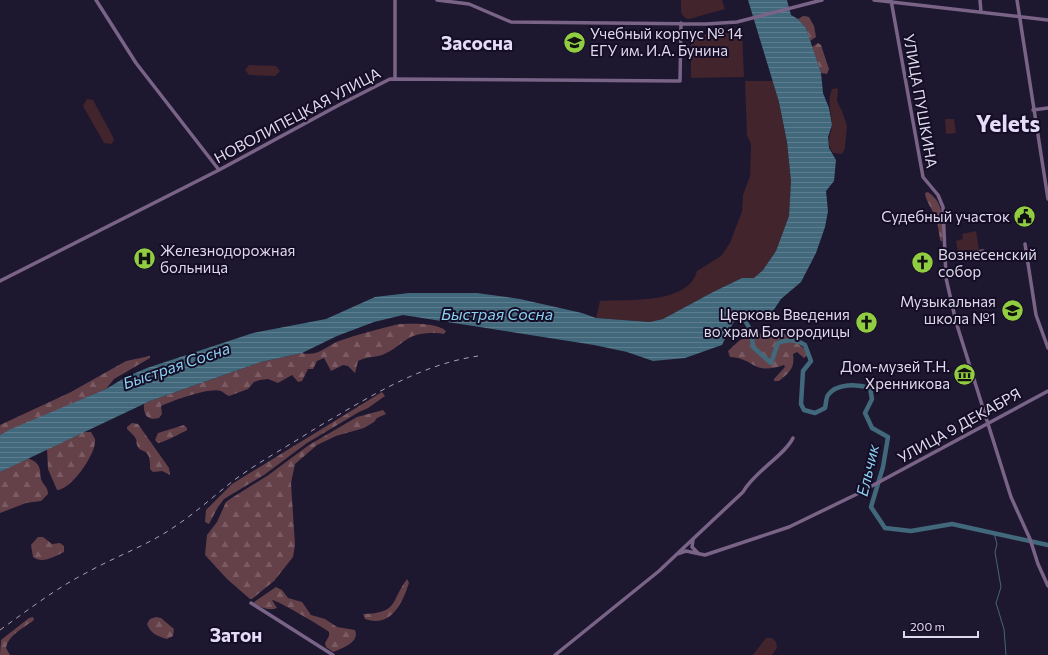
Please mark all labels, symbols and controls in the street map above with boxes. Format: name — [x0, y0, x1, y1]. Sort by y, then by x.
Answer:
place label: Учебный корпус № 14 ЕГУ им. И.А. Бунина — [590, 24, 743, 59]
school or university icon: Учебный корпус № 14 ЕГУ им. И.А. Бунина — [561, 29, 587, 55]
district label: Засосна — [441, 31, 513, 54]
street label: УЛИЦА ПУШКИНА — [900, 32, 942, 170]
street label: НОВОЛИПЕЦКАЯ УЛИЦА — [211, 63, 383, 167]
district label: Yelets — [976, 109, 1040, 137]
public building icon: Судебный участок — [1012, 203, 1038, 229]
place label: Судебный участок — [881, 207, 1010, 225]
place label: Железнодорожная больница — [160, 241, 295, 276]
place label: Вознесенский собор — [938, 245, 1037, 280]
hospital icon: Железнодорожная больница — [132, 246, 158, 272]
church icon: Вознесенский собор — [910, 250, 936, 276]
place label: Музыкальная школа №1 — [900, 292, 996, 327]
school or university icon: Музыкальная школа №1 — [999, 297, 1025, 323]
water label: Быстрая Сосна — [441, 304, 553, 323]
place label: Церковь Введения во храм Богородицы — [704, 305, 850, 340]
church icon: Церковь Введения во храм Богородицы — [853, 310, 879, 336]
water label: Быстрая Сосна — [120, 338, 232, 392]
place label: Дом-музей Т.Н. Хренникова — [840, 357, 950, 392]
museum icon: Дом-музей Т.Н. Хренникова — [952, 362, 978, 388]
street label: УЛИЦА 9 ДЕКАБРЯ — [894, 384, 1024, 466]
water label: Ельчик — [852, 442, 882, 498]
scale bar — [904, 613, 978, 639]
text: 200 m — [910, 619, 945, 633]
district label: Затон — [210, 623, 262, 646]

